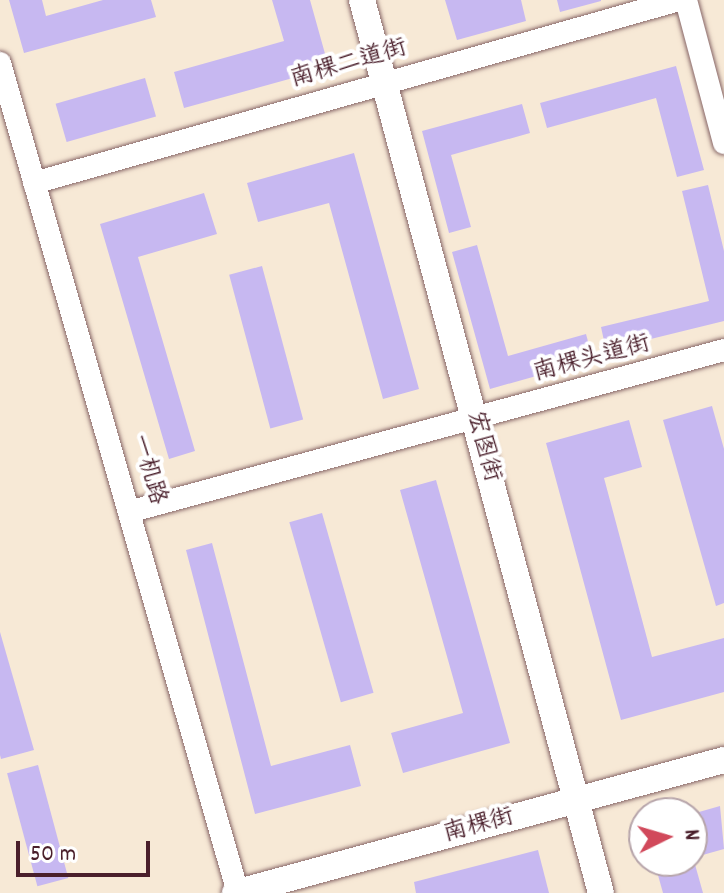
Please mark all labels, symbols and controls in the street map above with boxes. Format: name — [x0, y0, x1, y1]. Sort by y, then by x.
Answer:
street label: 南棵二道街 — [287, 35, 411, 95]
street label: 南棵头道街 — [530, 331, 654, 389]
street label: 宏图街 — [459, 408, 505, 486]
street label: 一机路 — [123, 431, 171, 509]
north arrow — [628, 797, 708, 877]
street label: 南棵街 — [440, 804, 518, 850]
scale bar — [20, 825, 154, 875]
text: N — [674, 828, 706, 842]
text: 50 m — [30, 838, 76, 872]

